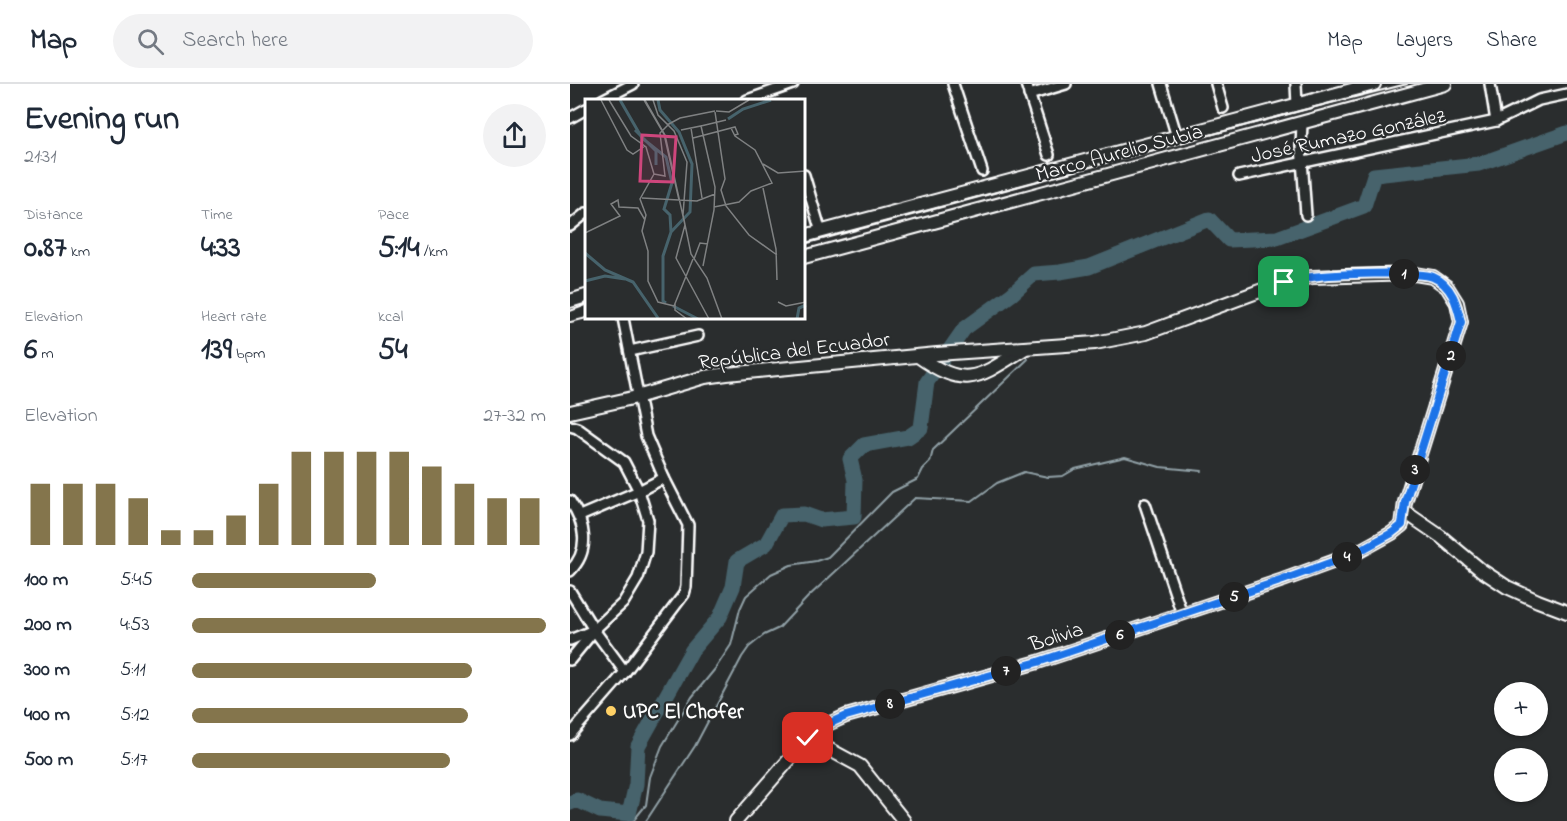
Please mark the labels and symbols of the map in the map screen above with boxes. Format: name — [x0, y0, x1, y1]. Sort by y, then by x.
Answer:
inset map — [585, 99, 806, 320]
street label: José Rumazo González — [1248, 102, 1449, 172]
street label: Marco Aurelio Subia — [1033, 117, 1206, 191]
pin — [1258, 256, 1309, 307]
pin: 1 — [1389, 259, 1419, 289]
street label: República del Ecuador — [697, 325, 892, 379]
pin: 2 — [1436, 341, 1466, 371]
pin: 3 — [1400, 455, 1430, 485]
pin: 4 — [1332, 542, 1362, 572]
pin: 5 — [1219, 582, 1249, 612]
street label: Bolivia — [1025, 615, 1087, 661]
pin: 6 — [1105, 620, 1135, 650]
pin: 7 — [991, 656, 1021, 686]
pin: 8 — [875, 689, 905, 719]
place label: UPC El Chofer — [623, 698, 744, 728]
marker: UPC El Chofer — [604, 704, 618, 718]
pin — [782, 712, 833, 763]

